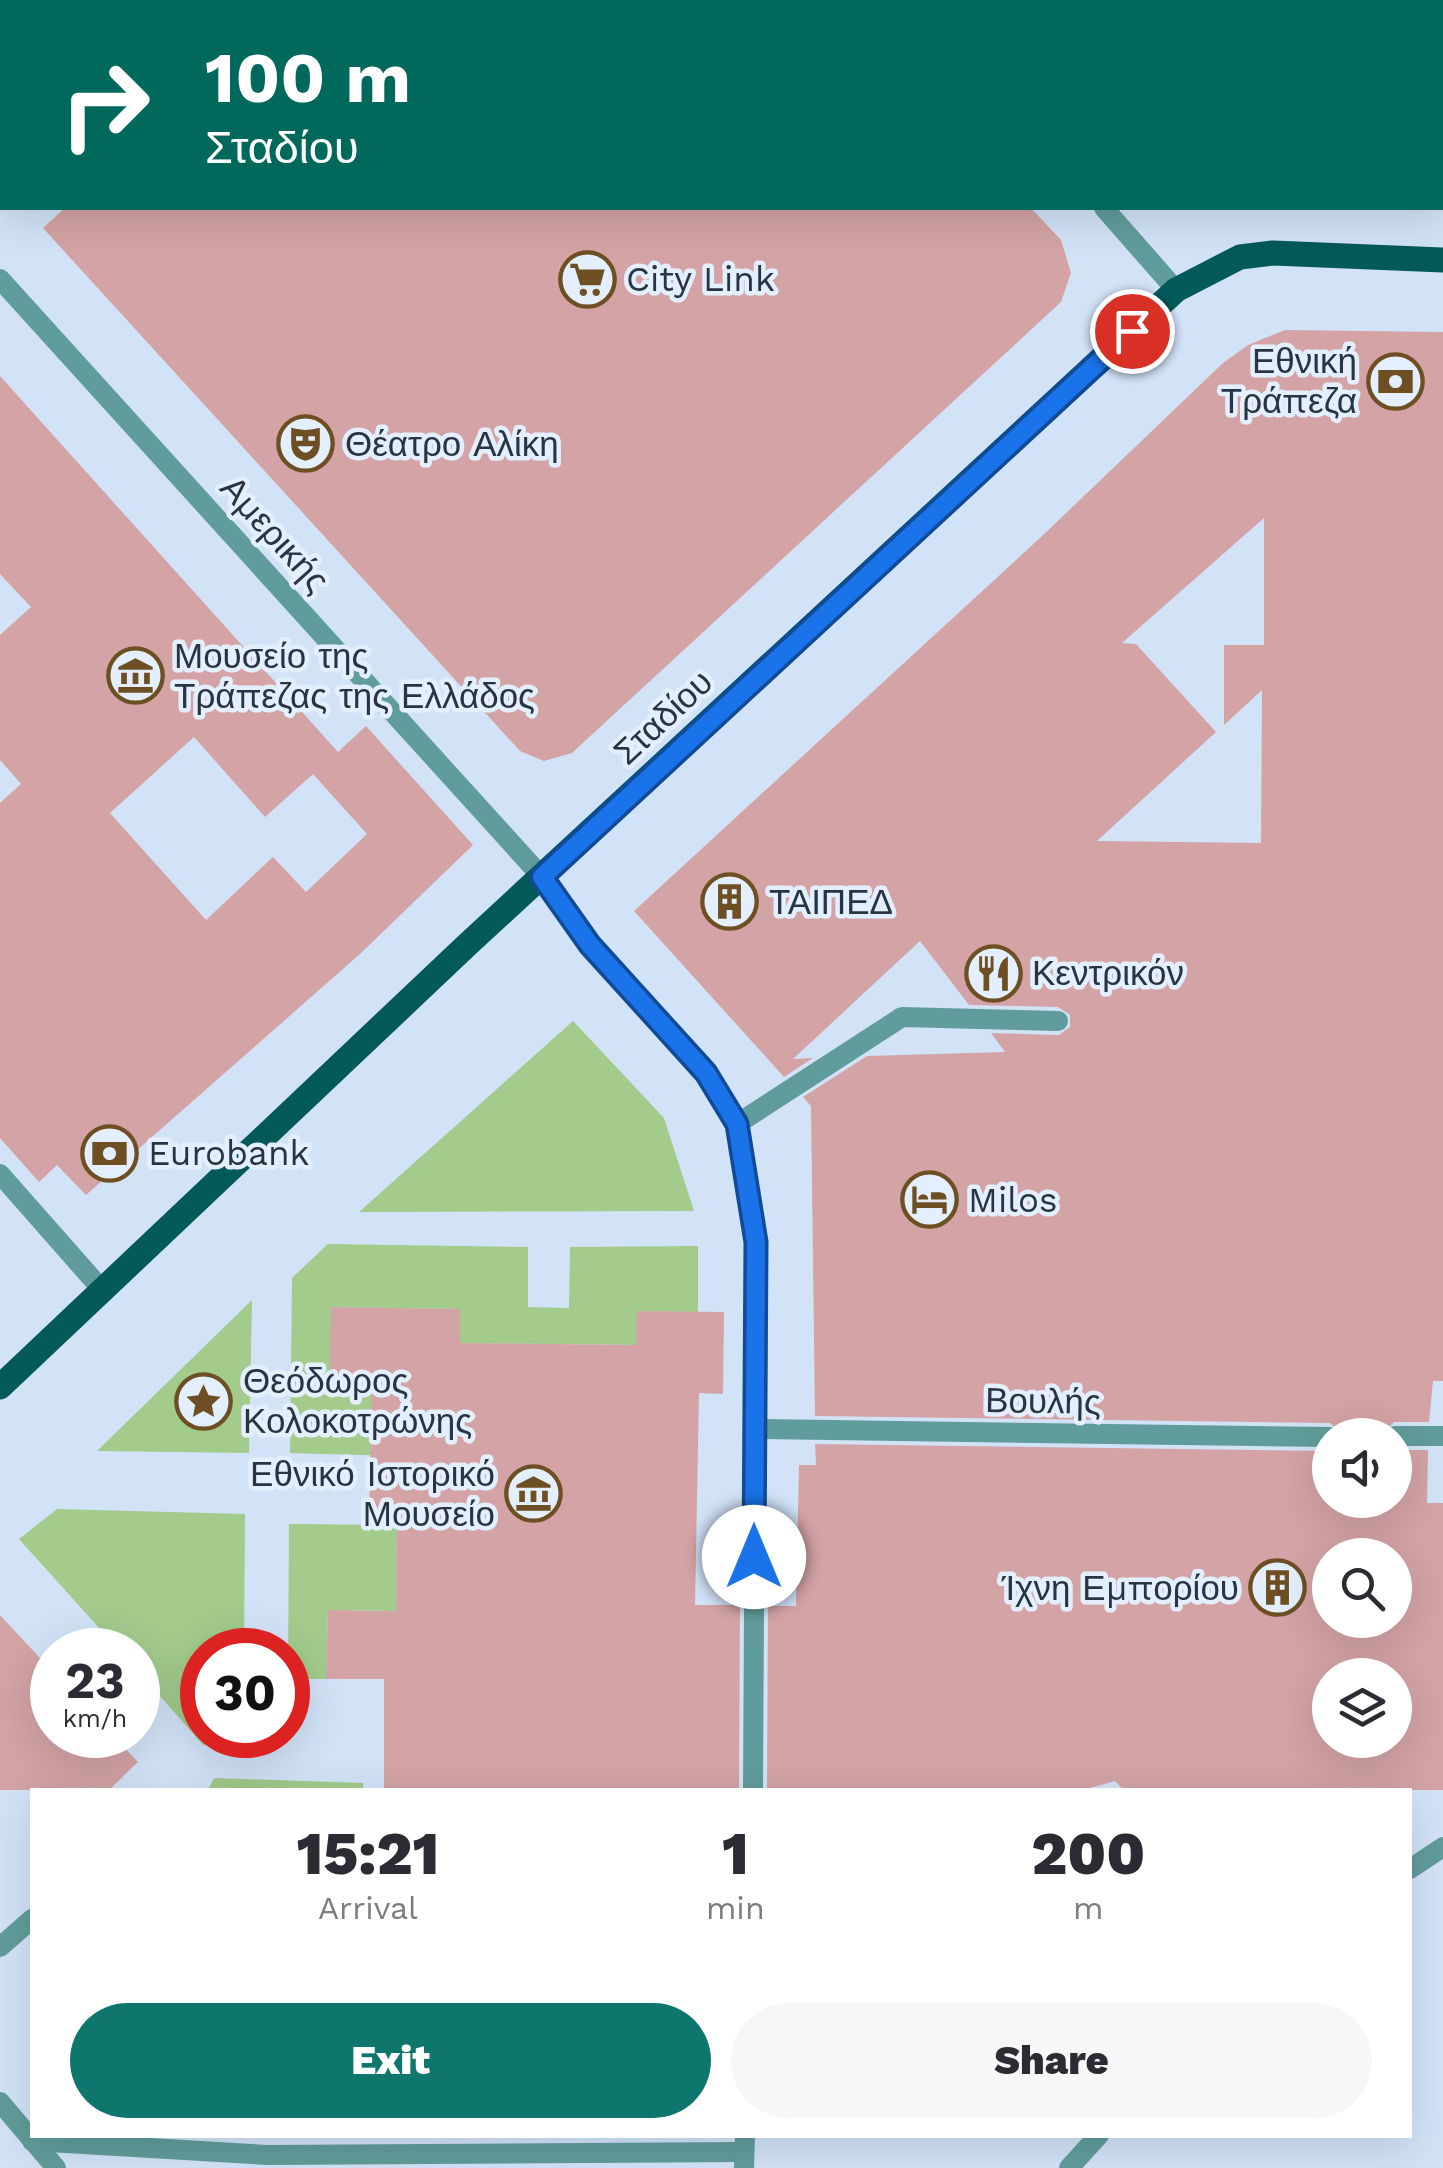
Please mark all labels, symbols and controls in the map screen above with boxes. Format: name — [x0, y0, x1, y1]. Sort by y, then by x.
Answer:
text: 100 m — [205, 37, 411, 119]
icon: right — [40, 40, 170, 170]
text: Σταδίου — [205, 121, 359, 174]
supermarket icon: City Link — [557, 249, 617, 309]
place label: City Link — [626, 258, 775, 300]
pin — [1090, 289, 1175, 374]
icon: arrive — [1105, 304, 1160, 359]
place label: Εθνική Τράπεζα — [1221, 340, 1357, 422]
bank icon: Εθνική Τράπεζα — [1366, 351, 1426, 411]
theatre icon: Θέατρο Αλίκη — [276, 414, 336, 474]
place label: Θέατρο Αλίκη — [345, 423, 559, 465]
street label: Αμερικής — [212, 467, 338, 601]
place label: Μουσείο της Τράπεζας της Ελλάδος — [174, 635, 535, 717]
museum icon: Μουσείο της Τράπεζας της Ελλάδος — [105, 646, 165, 706]
street label: Σταδίου — [605, 661, 721, 773]
building icon: ΤΑΙΠΕΔ — [700, 872, 760, 932]
place label: ΤΑΙΠΕΔ — [769, 881, 893, 923]
restaurant icon: Κεντρικόν — [963, 943, 1023, 1003]
place label: Κεντρικόν — [1032, 952, 1184, 994]
bank icon: Eurobank — [79, 1123, 139, 1183]
place label: Eurobank — [148, 1132, 310, 1174]
hotel icon: Milos — [899, 1170, 959, 1230]
place label: Milos — [968, 1179, 1057, 1221]
place label: Θεόδωρος Κολοκοτρώνης — [243, 1360, 472, 1442]
place icon: Θεόδωρος Κολοκοτρώνης — [174, 1371, 234, 1431]
street label: Βουλής — [985, 1379, 1101, 1423]
map controls — [1312, 1418, 1412, 1758]
button: sound — [1312, 1418, 1412, 1518]
place label: Εθνικό Ιστορικό Μουσείο — [250, 1453, 495, 1535]
museum icon: Εθνικό Ιστορικό Μουσείο — [504, 1464, 564, 1524]
position arrow — [702, 1505, 806, 1609]
button: search — [1312, 1538, 1412, 1638]
building icon: Ίχνη Εμπορίου — [1248, 1558, 1308, 1618]
place label: Ίχνη Εμπορίου — [1001, 1567, 1239, 1609]
speed limit sign: 30 — [180, 1628, 310, 1758]
text: 23 — [65, 1651, 125, 1710]
button: layers — [1312, 1658, 1412, 1758]
text: km/h — [63, 1704, 127, 1733]
text: 15:21 — [297, 1818, 439, 1889]
text: 1 — [722, 1818, 749, 1889]
text: 200 — [1031, 1818, 1145, 1889]
text: Arrival — [318, 1889, 418, 1927]
text: min — [706, 1889, 765, 1927]
text: m — [1073, 1889, 1104, 1927]
button: Exit — [70, 2003, 711, 2118]
button: Share — [731, 2003, 1372, 2118]

